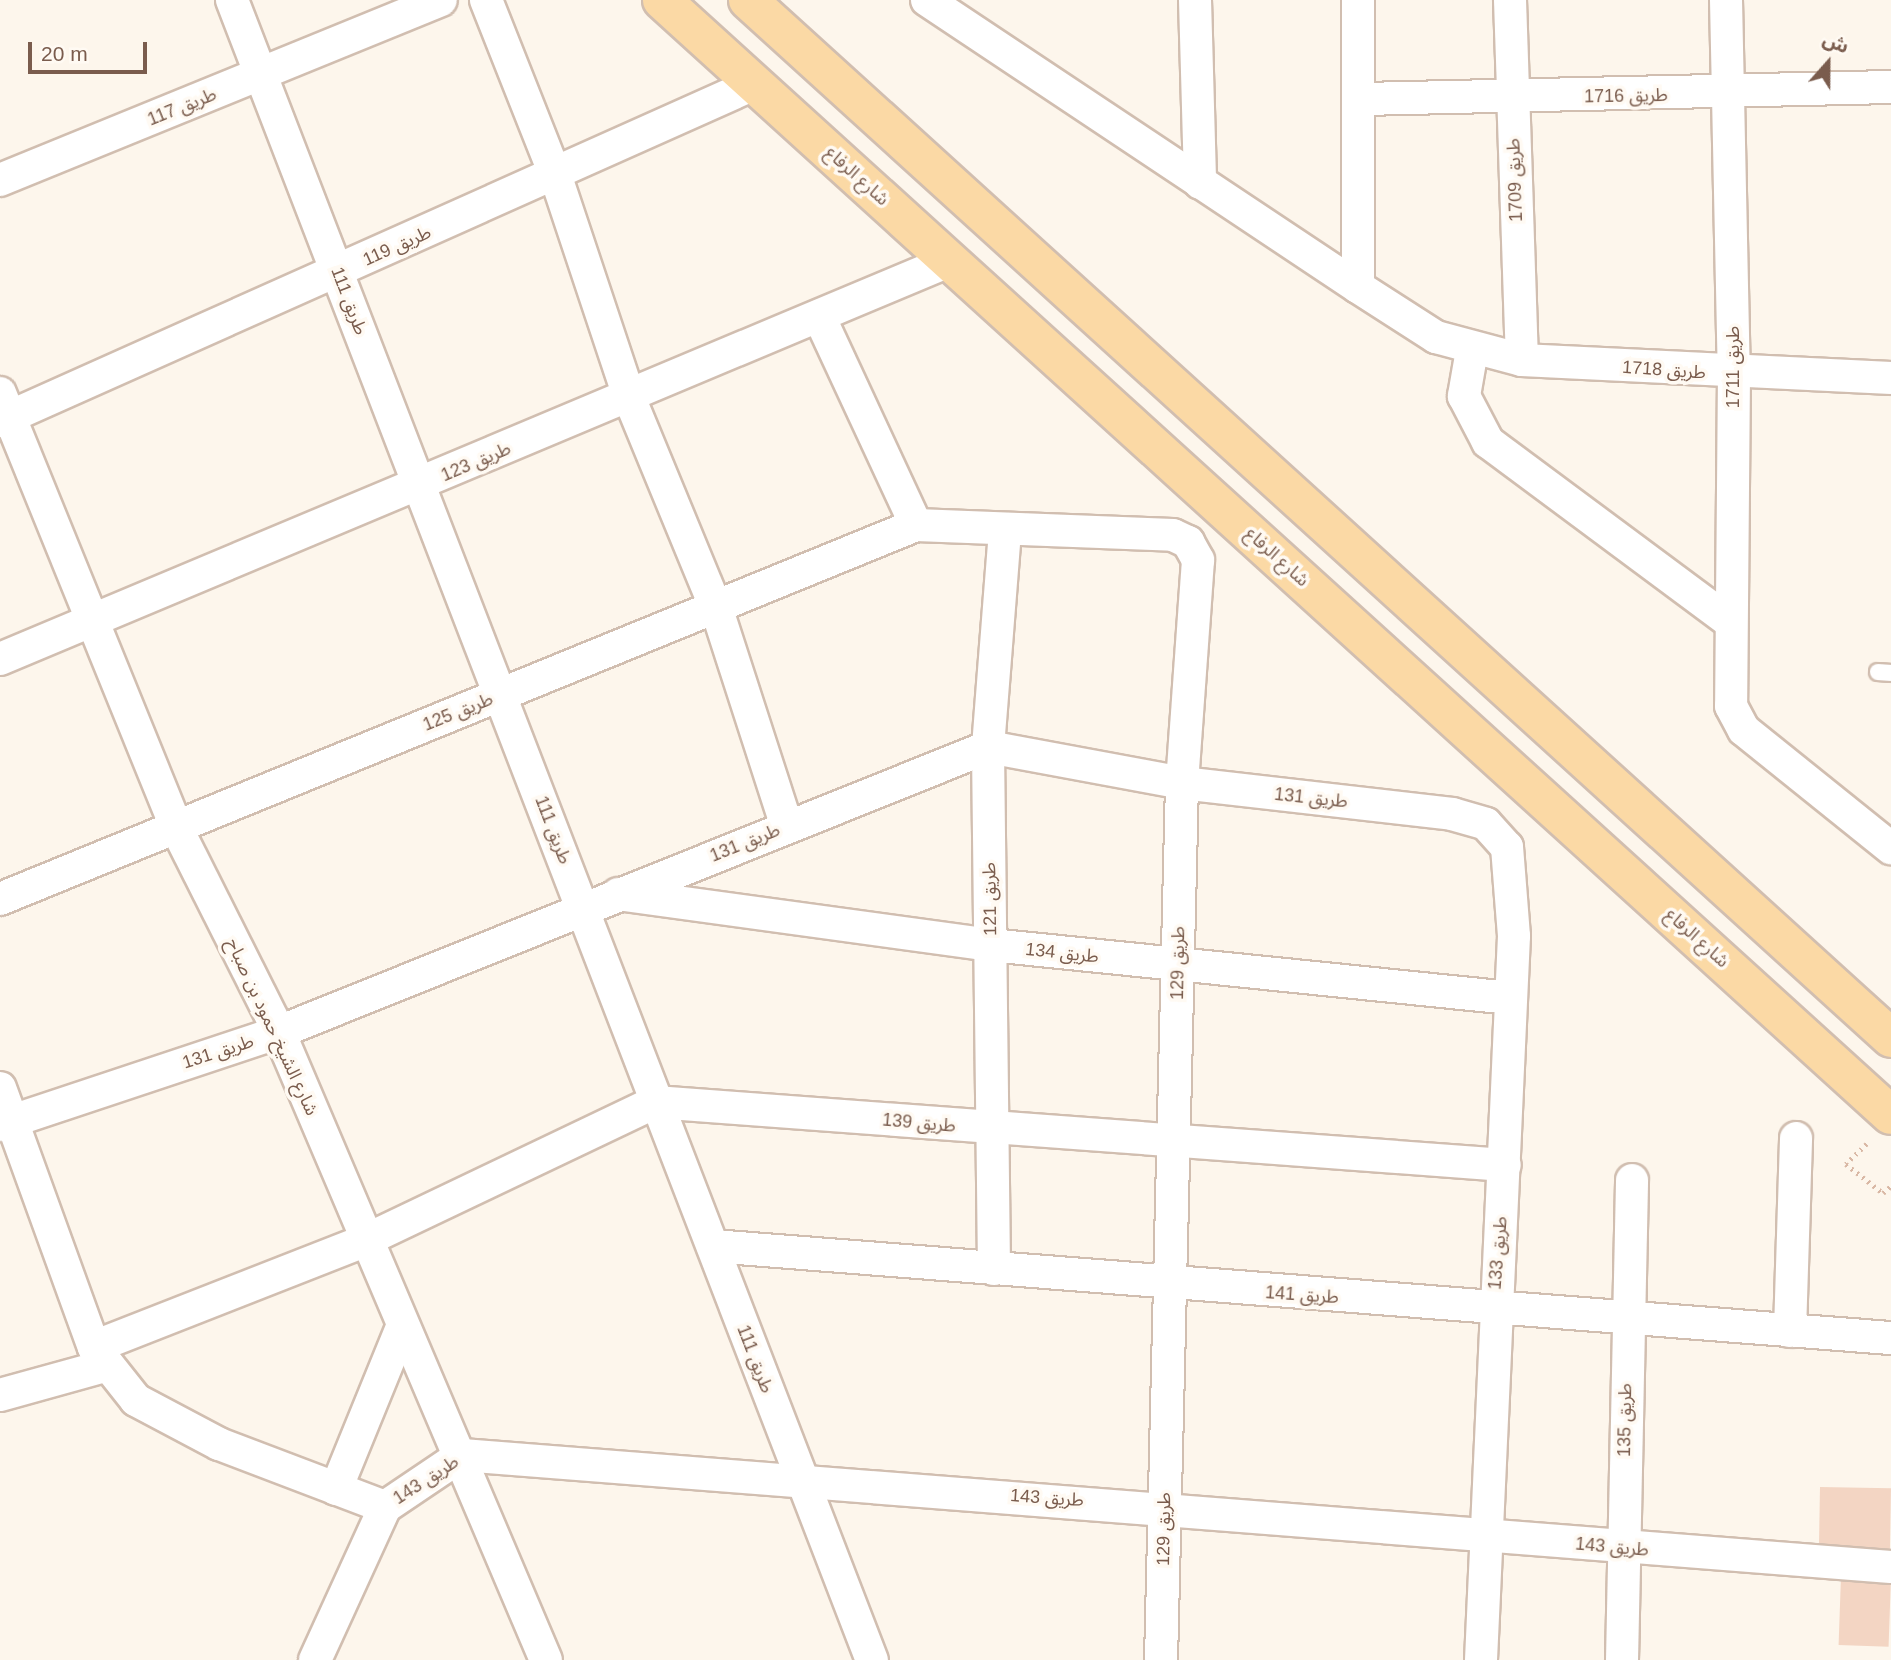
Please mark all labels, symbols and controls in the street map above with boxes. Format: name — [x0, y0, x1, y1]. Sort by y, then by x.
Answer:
scale bar — [32, 28, 150, 72]
north arrow — [1793, 28, 1863, 98]
text: ش — [1820, 28, 1852, 57]
text: 20 m — [41, 42, 88, 65]
street label: طريق 117 — [144, 83, 220, 131]
street label: طريق 1716 — [1584, 84, 1668, 108]
street label: طريق 1709 — [1503, 138, 1527, 222]
street label: شارع الرفاع — [821, 142, 893, 210]
street label: طريق 119 — [360, 221, 434, 271]
street label: طريق 111 — [326, 264, 372, 338]
street label: طريق 1711 — [1722, 326, 1744, 408]
street label: طريق 1718 — [1621, 356, 1707, 384]
street label: طريق 123 — [438, 438, 514, 486]
street label: شارع الرفاع — [1241, 523, 1313, 591]
street label: طريق 125 — [420, 688, 496, 736]
street label: طريق 131 — [1273, 783, 1349, 813]
street label: طريق 111 — [530, 793, 576, 867]
street label: طريق 131 — [707, 819, 783, 867]
street label: طريق 121 — [979, 862, 1001, 936]
street label: شارع الرفاع — [1661, 904, 1733, 972]
street label: طريق 129 — [1167, 926, 1189, 1000]
street label: شارع الشيخ حمود بن صباح — [221, 935, 323, 1119]
street label: طريق 134 — [1024, 938, 1100, 968]
street label: طريق 131 — [180, 1030, 256, 1074]
street label: طريق 139 — [881, 1109, 957, 1137]
street label: طريق 133 — [1484, 1215, 1512, 1291]
street label: طريق 141 — [1264, 1282, 1340, 1308]
street label: طريق 111 — [732, 1322, 778, 1396]
street label: طريق 135 — [1614, 1383, 1636, 1457]
street label: طريق 143 — [389, 1451, 463, 1509]
street label: طريق 143 — [1009, 1485, 1085, 1511]
street label: طريق 129 — [1153, 1492, 1175, 1566]
street label: طريق 143 — [1574, 1533, 1650, 1561]

